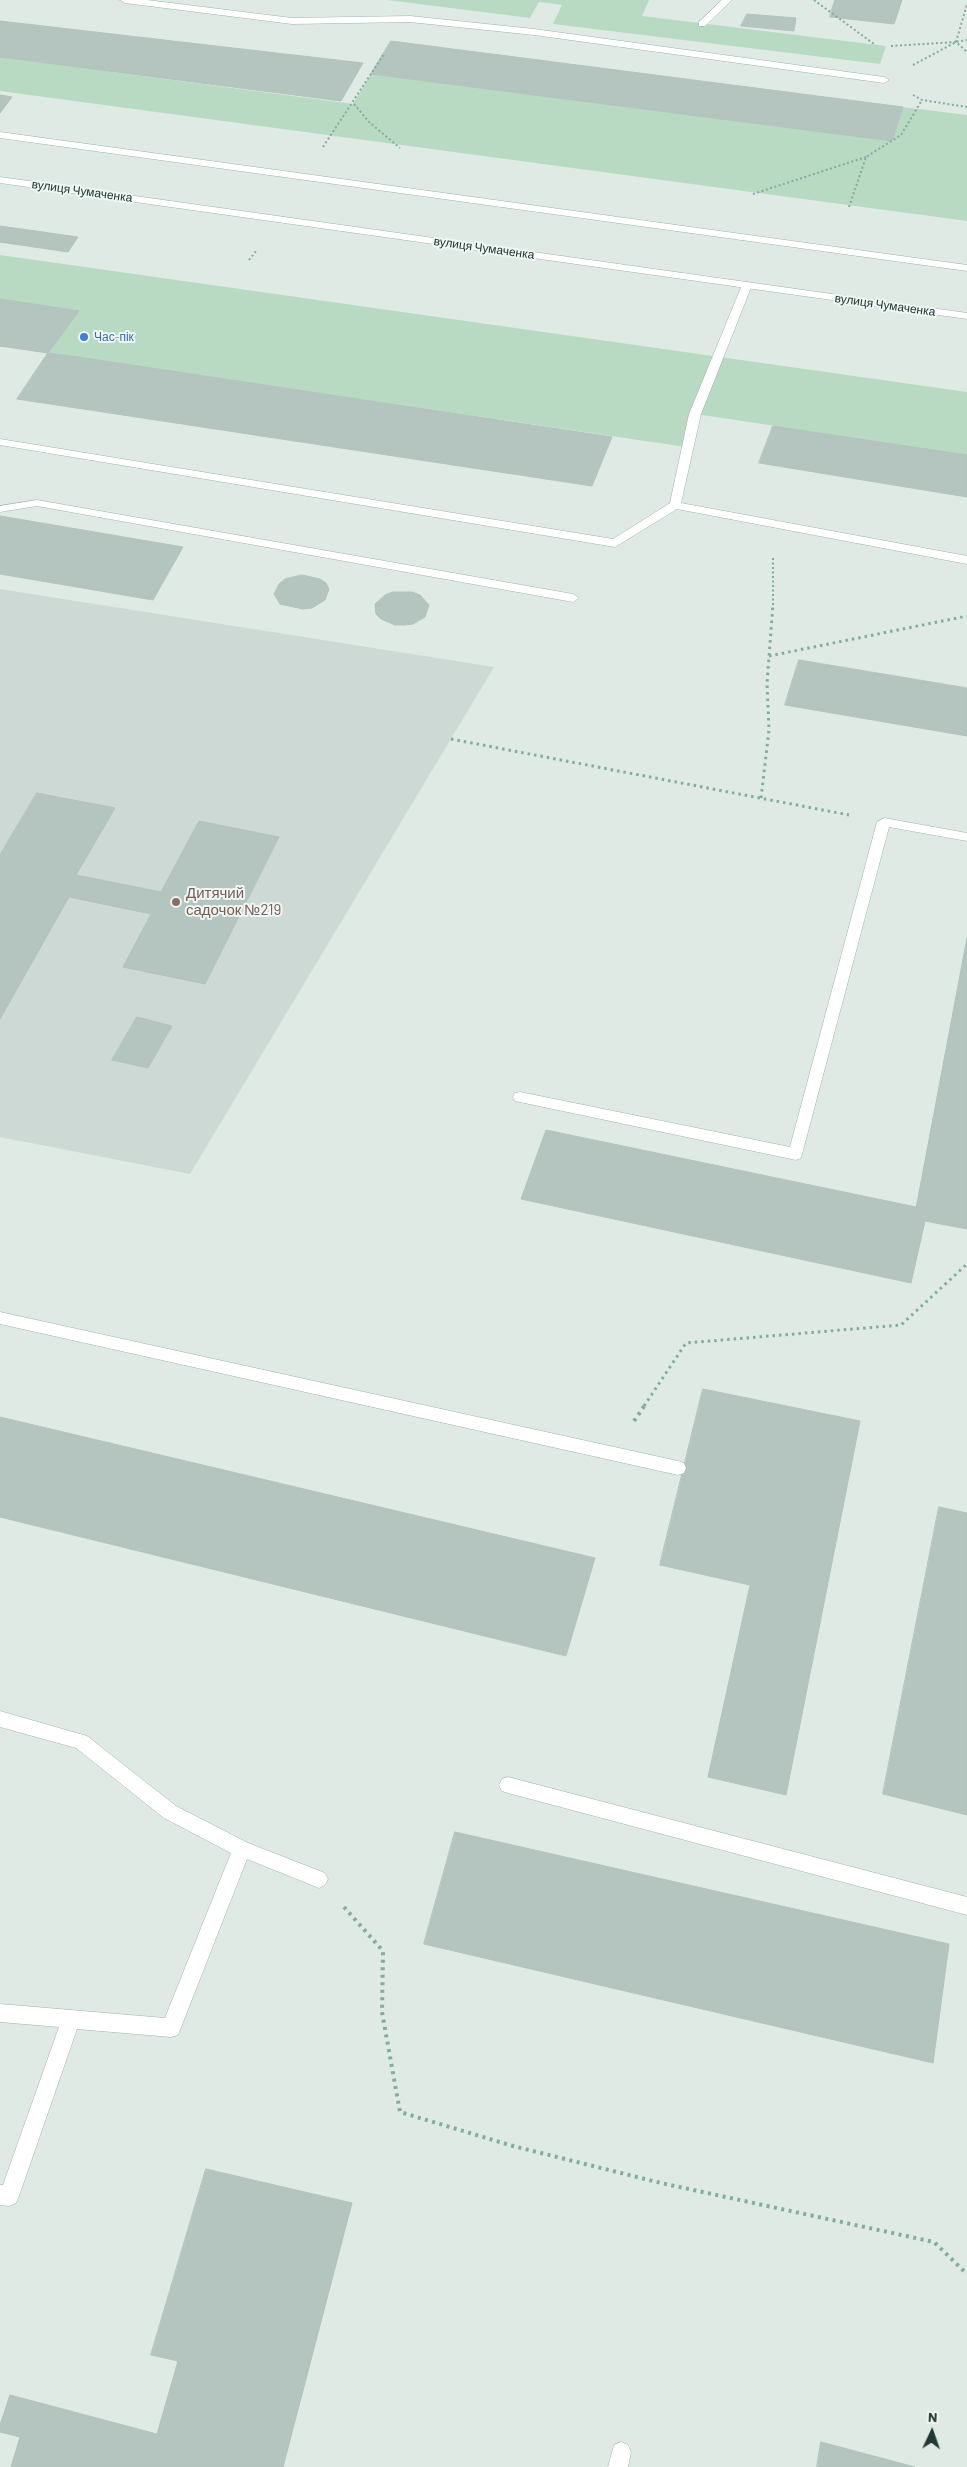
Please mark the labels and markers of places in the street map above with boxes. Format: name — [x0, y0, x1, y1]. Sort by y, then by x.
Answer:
place label: Час-пік — [94, 330, 134, 344]
marker: Час-пік — [78, 331, 90, 343]
place label: Дитячий садочок №219 — [186, 884, 281, 919]
marker: Дитячий садочок №219 — [170, 896, 182, 908]

